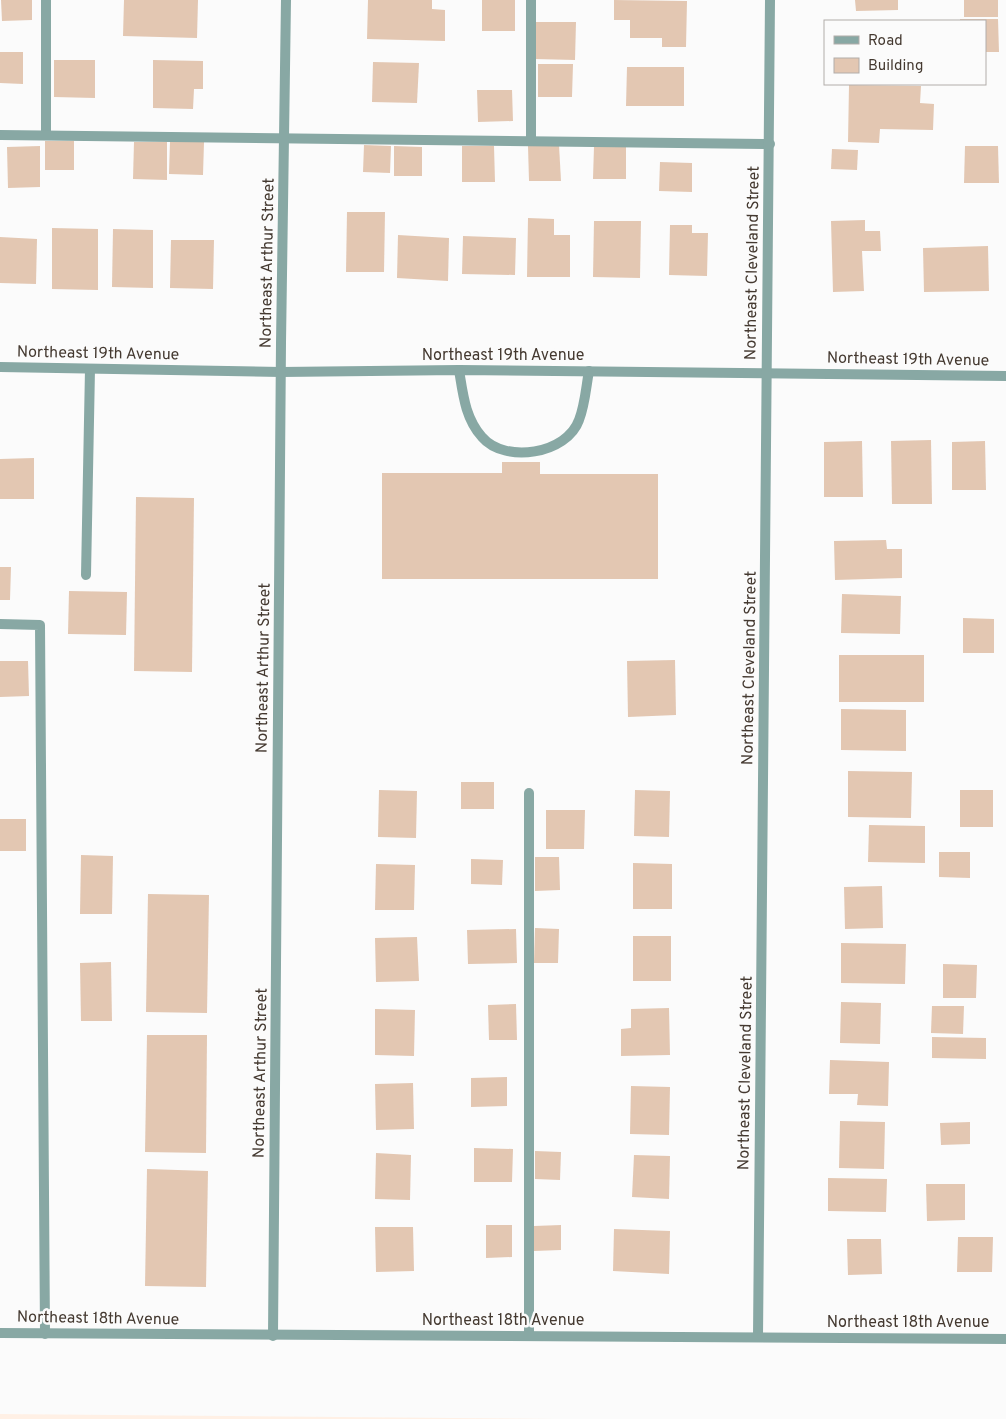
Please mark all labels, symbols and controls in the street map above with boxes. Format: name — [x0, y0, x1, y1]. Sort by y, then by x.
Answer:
legend — [824, 20, 986, 85]
text: Road — [868, 32, 903, 51]
text: Building — [868, 57, 923, 76]
street label: Northeast Cleveland Street — [741, 166, 765, 360]
street label: Northeast Arthur Street — [257, 178, 279, 348]
street label: Northeast 19th Avenue — [17, 343, 179, 365]
street label: Northeast 19th Avenue — [422, 346, 584, 366]
street label: Northeast 19th Avenue — [827, 349, 989, 371]
street label: Northeast Cleveland Street — [738, 571, 762, 765]
street label: Northeast Arthur Street — [253, 583, 275, 753]
street label: Northeast Cleveland Street — [734, 976, 758, 1170]
street label: Northeast Arthur Street — [250, 988, 272, 1158]
street label: Northeast 18th Avenue — [17, 1308, 179, 1330]
street label: Northeast 18th Avenue — [422, 1311, 584, 1331]
street label: Northeast 18th Avenue — [827, 1313, 989, 1333]

